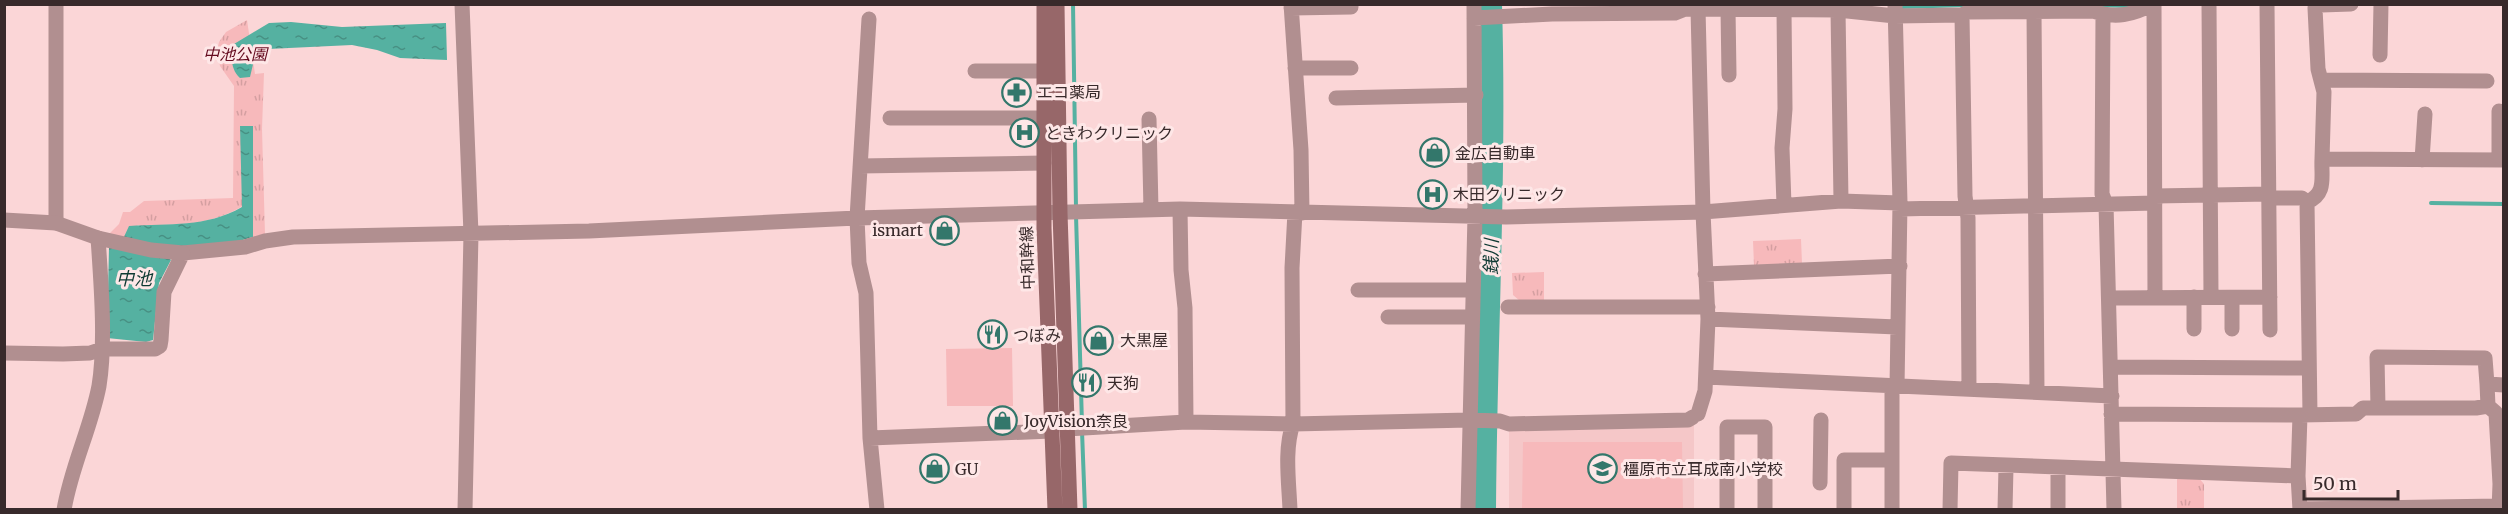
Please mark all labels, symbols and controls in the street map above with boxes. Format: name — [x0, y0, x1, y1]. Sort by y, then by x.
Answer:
park label: 中池公園 — [203, 44, 269, 64]
pharmacy icon: エコ薬局 — [1000, 76, 1032, 108]
place label: エコ薬局 — [1037, 82, 1101, 102]
hospital icon: ときわクリニック — [1008, 117, 1040, 149]
place label: ときわクリニック — [1045, 123, 1173, 143]
shop icon: 金広自動車 — [1418, 137, 1450, 169]
place label: 金広自動車 — [1455, 143, 1535, 163]
hospital icon: 木田クリニック — [1416, 178, 1448, 210]
place label: 木田クリニック — [1453, 184, 1565, 204]
shop icon: ismart — [928, 214, 960, 246]
place label: ismart — [872, 220, 924, 240]
street label: 中和幹線 — [1016, 226, 1038, 290]
water label: 銭川 — [1479, 237, 1503, 275]
water label: 中池 — [116, 267, 154, 290]
restaurant icon: つぼみ — [976, 319, 1008, 351]
shop icon: 大黒屋 — [1083, 324, 1115, 356]
place label: つぼみ — [1013, 325, 1061, 345]
place label: 大黒屋 — [1120, 330, 1168, 350]
restaurant icon: 天狗 — [1070, 367, 1102, 399]
place label: 天狗 — [1107, 373, 1139, 393]
shop icon: JoyVision奈良 — [987, 405, 1019, 437]
place label: JoyVision奈良 — [1023, 411, 1128, 431]
shop icon: GU — [918, 453, 950, 485]
school or university icon: 橿原市立耳成南小学校 — [1586, 453, 1618, 485]
place label: GU — [955, 459, 979, 479]
place label: 橿原市立耳成南小学校 — [1623, 459, 1783, 479]
scale bar — [2304, 463, 2398, 501]
text: 50 m — [2313, 472, 2357, 495]

